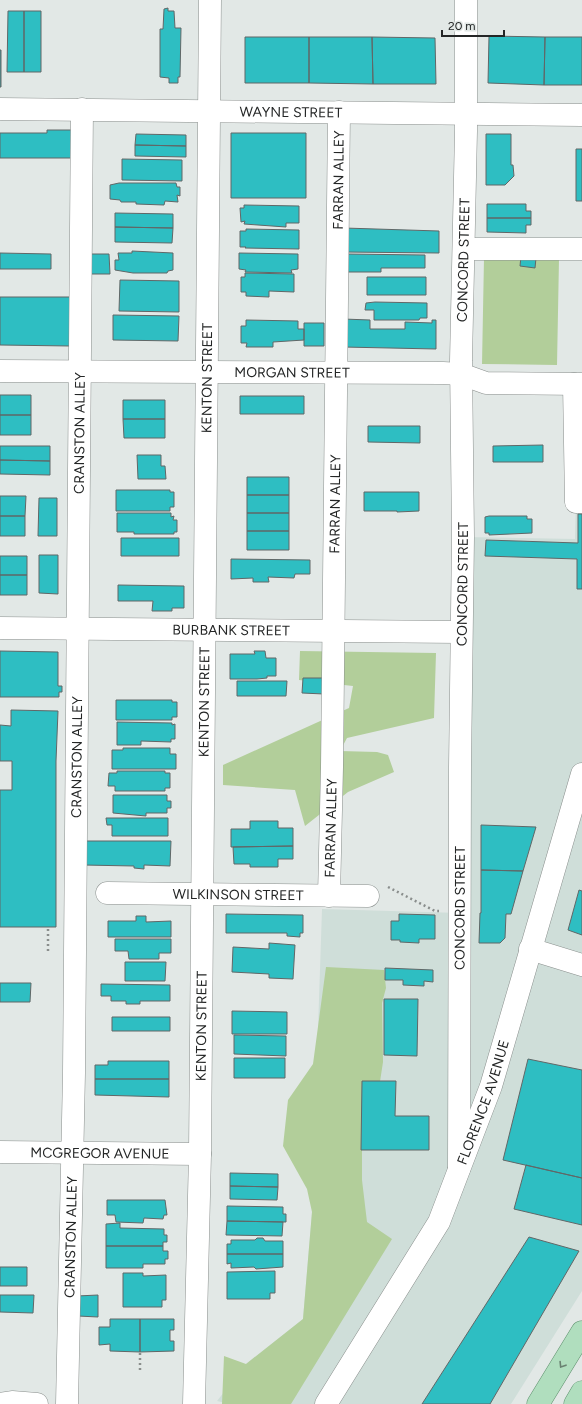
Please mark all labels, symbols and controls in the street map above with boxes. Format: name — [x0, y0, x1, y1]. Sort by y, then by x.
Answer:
scale bar — [442, 12, 504, 38]
text: 20 m — [448, 19, 476, 33]
street label: WAYNE STREET — [239, 103, 343, 122]
street label: FARRAN ALLEY — [330, 130, 348, 230]
street label: CONCORD STREET — [454, 198, 474, 322]
street label: KENTON STREET — [198, 323, 216, 433]
street label: MORGAN STREET — [234, 364, 350, 382]
street label: CRANSTON ALLEY — [71, 372, 89, 494]
street label: FARRAN ALLEY — [326, 454, 344, 554]
street label: CONCORD STREET — [454, 522, 472, 646]
street label: BURBANK STREET — [172, 621, 290, 640]
street label: KENTON STREET — [195, 647, 213, 757]
street label: CRANSTON ALLEY — [68, 696, 86, 818]
street label: FARRAN ALLEY — [321, 778, 341, 878]
street label: CONCORD STREET — [451, 846, 469, 970]
street label: WILKINSON STREET — [172, 886, 304, 904]
street label: KENTON STREET — [193, 971, 211, 1081]
street label: FLORENCE AVENUE — [454, 1038, 513, 1167]
street label: MCGREGOR AVENUE — [30, 1144, 170, 1163]
street label: CRANSTON ALLEY — [61, 1176, 81, 1298]
one-way arrow — [559, 1361, 566, 1368]

